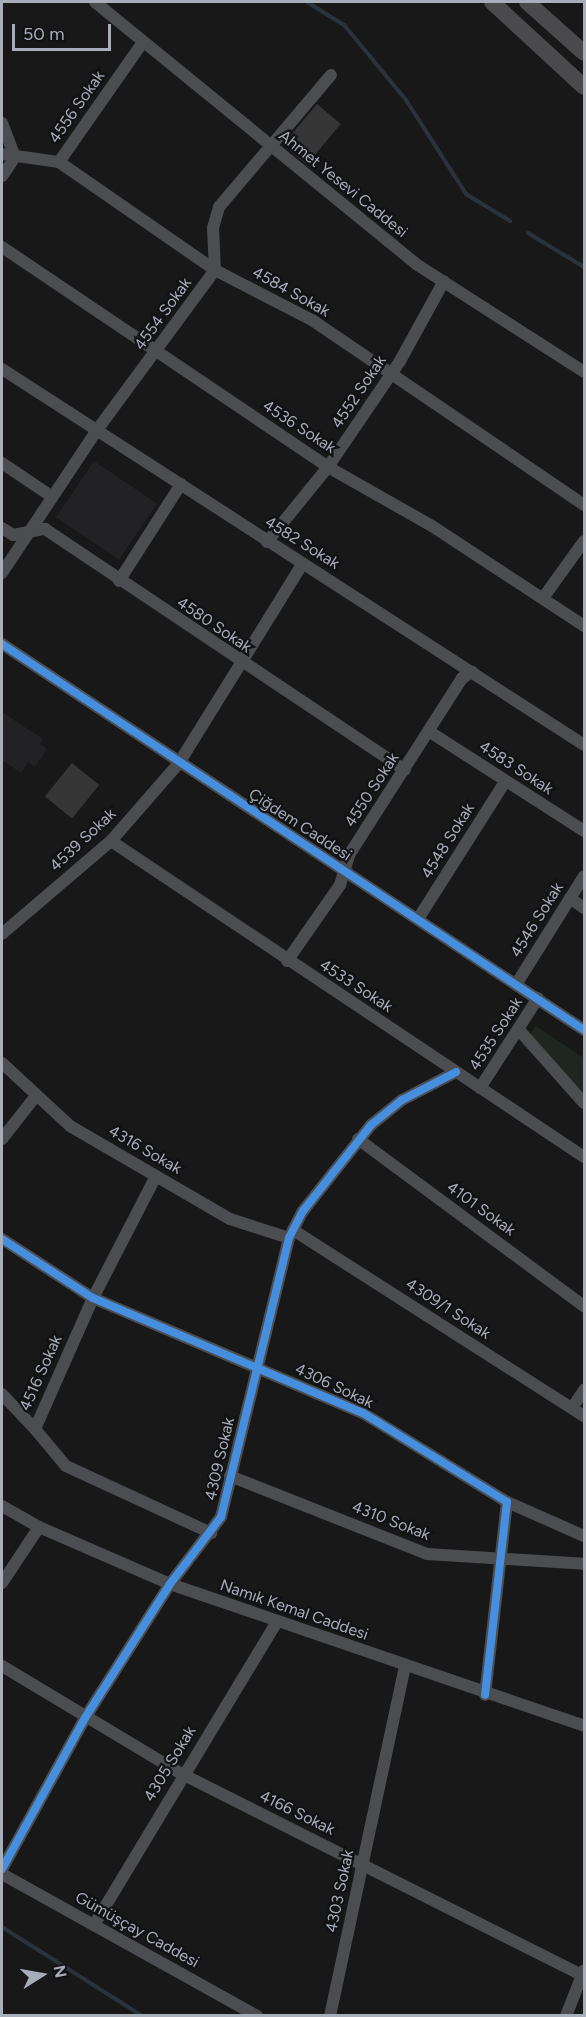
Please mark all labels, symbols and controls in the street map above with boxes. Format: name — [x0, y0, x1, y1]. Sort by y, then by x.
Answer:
scale bar — [15, 12, 114, 50]
text: 50 m — [23, 23, 65, 45]
street label: 4556 Sokak — [45, 67, 109, 147]
street label: Ahmet Yesevi Caddesi — [275, 126, 411, 242]
street label: 4584 Sokak — [249, 263, 333, 321]
street label: 4554 Sokak — [130, 274, 196, 354]
street label: 4552 Sokak — [328, 352, 390, 432]
street label: 4536 Sokak — [259, 396, 339, 458]
street label: 4582 Sokak — [261, 512, 343, 574]
street label: 4580 Sokak — [173, 593, 255, 657]
street label: 4583 Sokak — [475, 737, 557, 799]
street label: 4550 Sokak — [341, 749, 403, 831]
street label: Çiğdem Caddesi — [245, 785, 355, 865]
street label: 4548 Sokak — [417, 800, 479, 882]
street label: 4539 Sokak — [46, 805, 120, 875]
street label: 4546 Sokak — [506, 879, 568, 961]
street label: 4533 Sokak — [316, 955, 396, 1017]
street label: 4535 Sokak — [465, 994, 527, 1074]
street label: 4316 Sokak — [105, 1121, 185, 1179]
street label: 4101 Sokak — [443, 1178, 519, 1240]
street label: 4309/1 Sokak — [402, 1274, 494, 1344]
street label: 4516 Sokak — [16, 1332, 66, 1414]
street label: 4306 Sokak — [292, 1359, 376, 1413]
street label: 4309 Sokak — [201, 1416, 239, 1502]
street label: 4310 Sokak — [349, 1497, 433, 1545]
street label: Namık Kemal Caddesi — [217, 1576, 371, 1644]
street label: 4305 Sokak — [140, 1723, 200, 1805]
street label: 4166 Sokak — [256, 1787, 338, 1839]
street label: 4303 Sokak — [322, 1848, 358, 1934]
street label: Gümüşçay Caddesi — [72, 1888, 202, 1972]
north arrow — [12, 1945, 72, 2005]
text: N — [50, 1964, 71, 1979]

